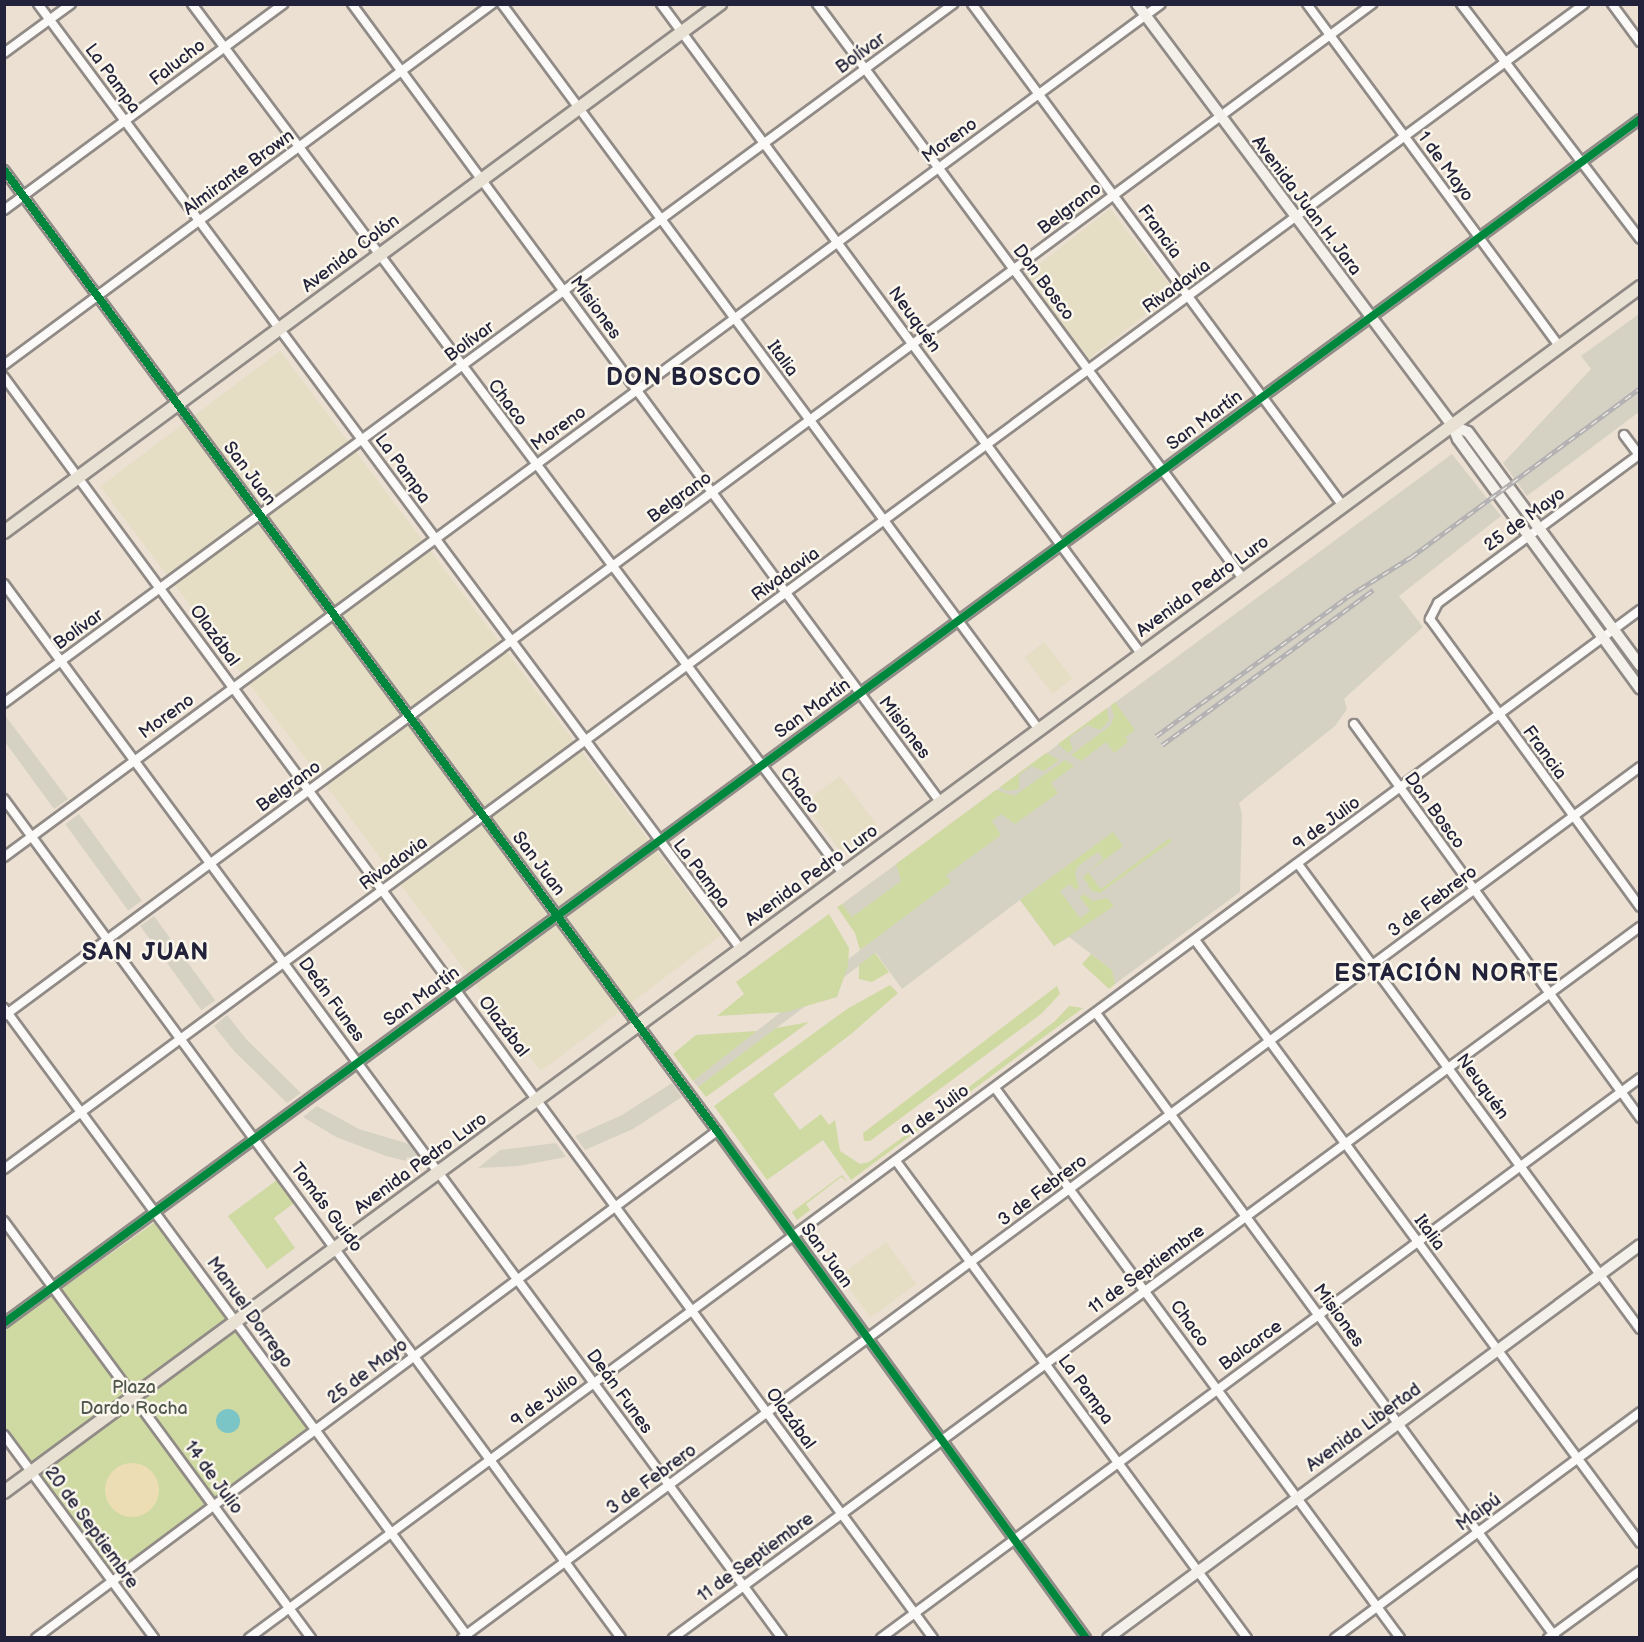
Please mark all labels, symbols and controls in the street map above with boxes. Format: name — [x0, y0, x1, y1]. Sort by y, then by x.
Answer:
street label: Bolívar — [832, 29, 890, 79]
street label: Falucho — [146, 35, 210, 91]
street label: La Pampa — [79, 40, 145, 118]
street label: Moreno — [918, 114, 982, 168]
street label: Almirante Brown — [179, 125, 299, 221]
street label: 1 de Mayo — [1412, 128, 1478, 206]
street label: Avenida Juan H. Jara — [1246, 131, 1366, 281]
street label: Belgrano — [1034, 178, 1106, 240]
street label: Francia — [1132, 201, 1186, 263]
street label: Avenida Colón — [298, 210, 404, 298]
street label: Don Bosco — [1007, 241, 1079, 325]
street label: Rivadavia — [1139, 255, 1215, 319]
street label: Misiones — [565, 272, 625, 344]
street label: Neuquén — [883, 283, 945, 357]
street label: Bolívar — [441, 317, 499, 367]
street label: Italia — [762, 337, 802, 381]
district label: DON BOSCO — [606, 364, 762, 392]
street label: Chaco — [483, 375, 531, 431]
street label: San Martín — [1163, 386, 1247, 456]
street label: Moreno — [527, 402, 591, 456]
street label: La Pampa — [369, 430, 435, 508]
street label: San Juan — [218, 437, 280, 511]
street label: Belgrano — [644, 468, 716, 528]
street label: 25 de Mayo — [1480, 483, 1570, 557]
street label: Avenida Pedro Luro — [1132, 532, 1274, 642]
street label: Rivadavia — [748, 543, 824, 607]
street label: Olazábal — [184, 601, 244, 671]
street label: Bolívar — [50, 605, 108, 655]
street label: San Martín — [771, 674, 855, 744]
street label: Moreno — [135, 690, 199, 744]
street label: Misiones — [873, 692, 935, 764]
street label: Francia — [1517, 722, 1571, 784]
street label: Belgrano — [253, 757, 325, 817]
street label: Chaco — [775, 763, 823, 819]
street label: Don Bosco — [1399, 769, 1469, 853]
street label: 9 de Julio — [1289, 792, 1365, 856]
street label: Avenida Pedro Luro — [741, 821, 883, 931]
street label: San Juan — [507, 827, 569, 901]
street label: Rivadavia — [356, 832, 432, 896]
street label: La Pampa — [668, 835, 734, 913]
street label: 3 de Febrero — [1384, 861, 1482, 943]
district label: SAN JUAN — [82, 939, 210, 967]
street label: Deán Funes — [293, 954, 369, 1046]
district label: ESTACIÓN NORTE — [1334, 960, 1560, 988]
street label: San Martín — [380, 962, 464, 1032]
street label: Olazábal — [473, 992, 533, 1062]
street label: Neuquén — [1451, 1050, 1513, 1124]
street label: 9 de Julio — [898, 1080, 974, 1144]
street label: Avenida Pedro Luro — [350, 1109, 492, 1219]
street label: 3 de Febrero — [994, 1150, 1092, 1232]
street label: Tomás Guido — [285, 1159, 367, 1257]
street label: Italia — [1409, 1211, 1449, 1255]
street label: San Juan — [795, 1219, 857, 1293]
street label: 11 de Septiembre — [1084, 1220, 1210, 1320]
street label: Manuel Dorrego — [201, 1253, 297, 1373]
street label: Misiones — [1308, 1280, 1368, 1352]
street label: Chaco — [1165, 1296, 1213, 1352]
street label: Balcarce — [1215, 1316, 1287, 1376]
street label: 25 de Mayo — [323, 1335, 413, 1409]
street label: Deán Funes — [581, 1346, 657, 1438]
street label: La Pampa — [1052, 1351, 1118, 1429]
street label: 9 de Julio — [507, 1369, 583, 1433]
park label: Plaza Dardo Rocha — [80, 1378, 188, 1420]
street label: Avenida Libertad — [1302, 1379, 1426, 1477]
street label: Olazábal — [760, 1384, 820, 1454]
street label: 14 de Julio — [179, 1437, 247, 1519]
street label: 3 de Febrero — [603, 1440, 701, 1520]
street label: 20 de Septiembre — [39, 1463, 143, 1593]
street label: Maipú — [1452, 1490, 1506, 1536]
street label: 11 de Septiembre — [693, 1508, 819, 1608]

